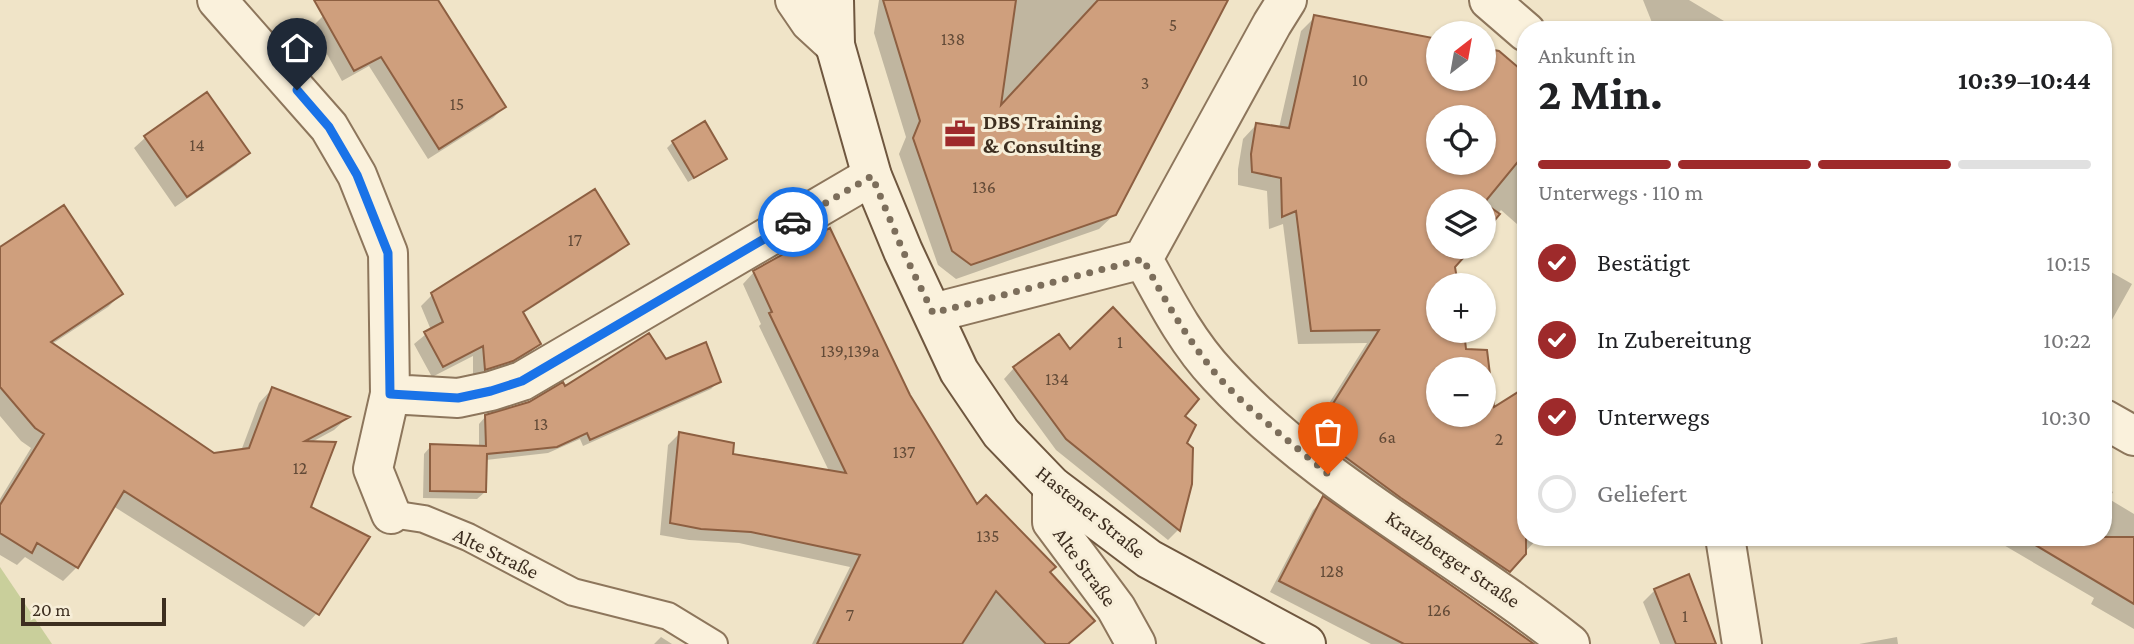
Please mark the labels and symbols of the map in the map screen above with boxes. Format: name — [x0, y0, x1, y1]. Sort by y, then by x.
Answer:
house number: 5 — [1169, 15, 1177, 35]
pin — [267, 18, 327, 90]
north arrow — [1426, 21, 1496, 91]
house number: 138 — [941, 29, 965, 49]
house number: 10 — [1352, 70, 1368, 90]
house number: 3 — [1141, 73, 1149, 93]
house number: 15 — [450, 94, 464, 114]
place label: DBS Training & Consulting — [983, 110, 1102, 158]
office icon: DBS Training & Consulting — [943, 117, 977, 151]
house number: 14 — [189, 135, 205, 155]
house number: 136 — [972, 177, 996, 197]
courier — [758, 187, 828, 257]
house number: 17 — [568, 230, 582, 250]
house number: 1 — [1117, 332, 1123, 352]
house number: 139,139a — [820, 341, 880, 361]
house number: 134 — [1045, 369, 1069, 389]
pin — [1298, 402, 1358, 474]
house number: 13 — [534, 414, 548, 434]
house number: 6a — [1378, 427, 1396, 447]
house number: 2 — [1495, 429, 1503, 449]
house number: 137 — [893, 442, 915, 462]
house number: 12 — [293, 458, 307, 478]
street label: Hastener Straße — [1031, 460, 1151, 564]
street label: Kratzberger Straße — [1381, 505, 1525, 613]
street label: Alte Straße — [449, 522, 543, 584]
street label: Alte Straße — [1048, 523, 1122, 611]
house number: 135 — [976, 526, 1000, 546]
house number: 128 — [1320, 561, 1344, 581]
scale bar — [21, 595, 166, 627]
house number: 126 — [1427, 600, 1451, 620]
house number: 7 — [846, 605, 854, 625]
house number: 1 — [1682, 606, 1688, 626]

